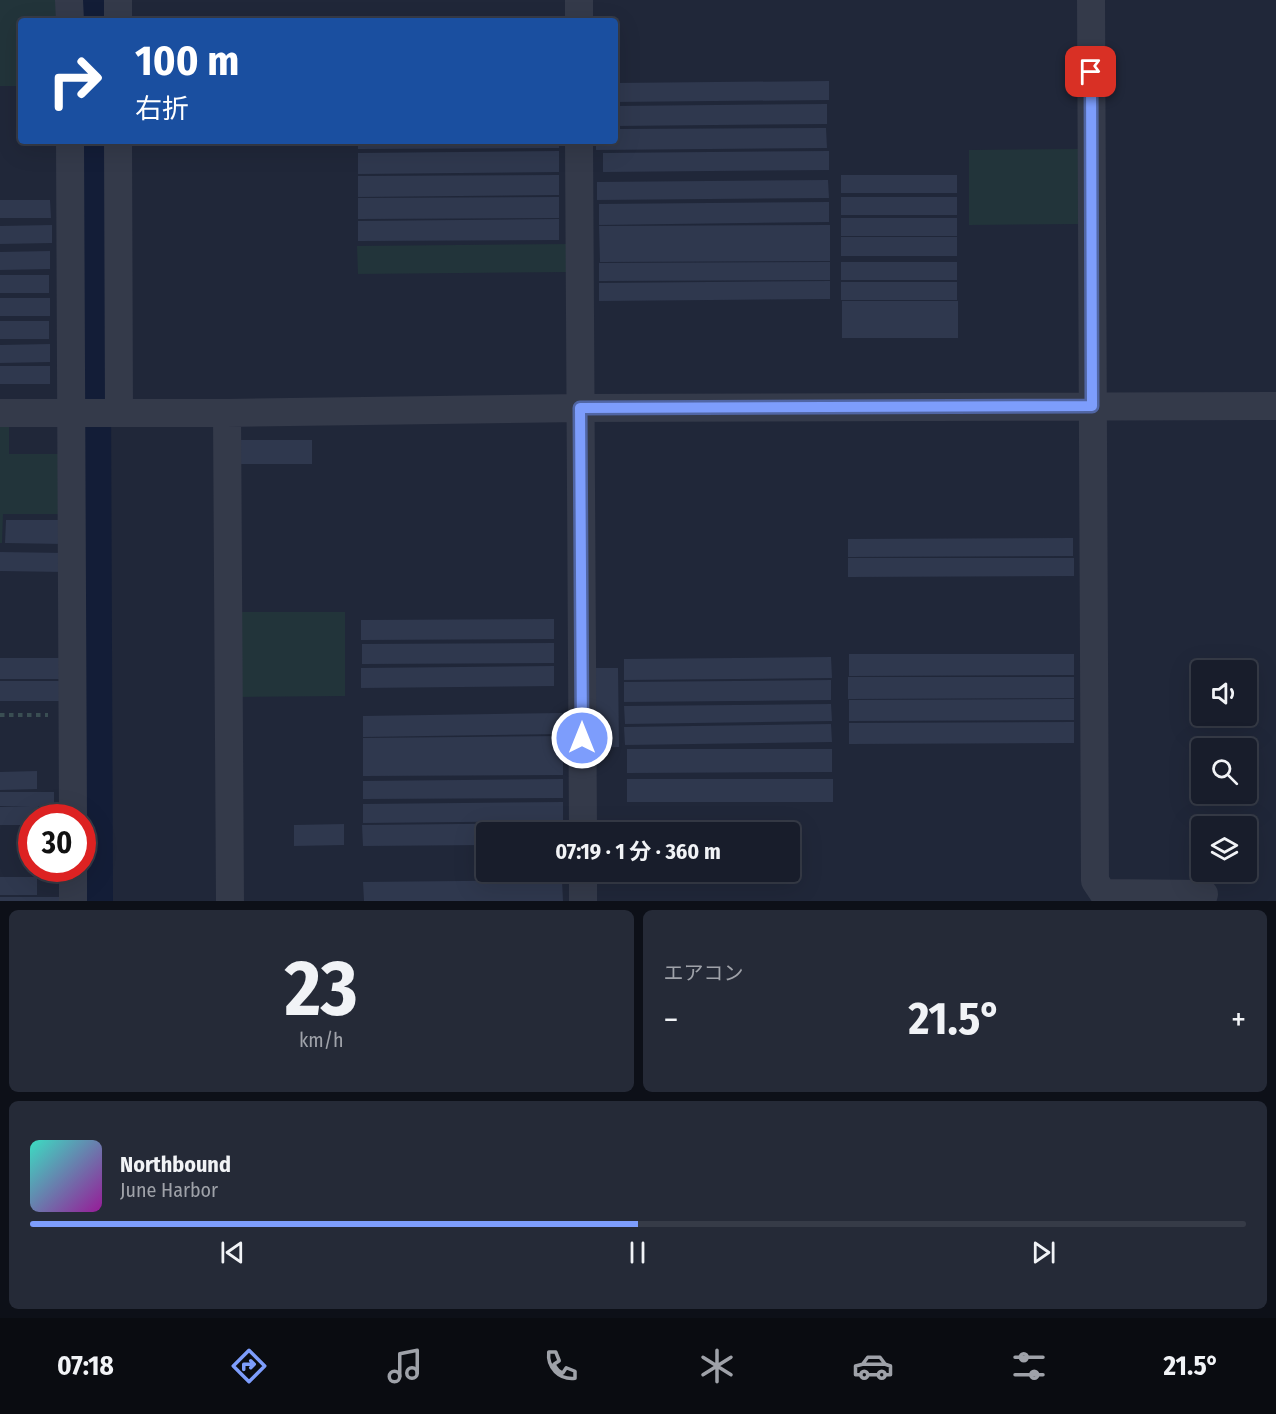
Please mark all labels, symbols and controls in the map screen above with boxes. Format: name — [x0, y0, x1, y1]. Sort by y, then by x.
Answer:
text: 100 m — [135, 36, 239, 86]
icon: right — [36, 42, 114, 120]
pin — [1065, 46, 1116, 97]
icon: arrive — [1074, 55, 1107, 88]
text: 右折 — [135, 93, 189, 125]
map controls — [1191, 660, 1257, 882]
button: sound — [1191, 660, 1257, 726]
position arrow — [550, 706, 614, 770]
button: search — [1191, 738, 1257, 804]
speed limit sign: 30 — [18, 804, 96, 882]
button: layers — [1191, 816, 1257, 882]
text: 07:19 · 1 分 · 360 m — [555, 838, 721, 865]
text: 23 — [285, 942, 358, 1036]
text: エアコン — [664, 961, 744, 985]
text: 21.5° — [908, 992, 1001, 1046]
text: − — [664, 1000, 678, 1040]
text: + — [1231, 1000, 1246, 1040]
text: km/h — [299, 1028, 344, 1052]
text: Northbound — [120, 1151, 231, 1178]
text: June Harbor — [120, 1178, 218, 1202]
icon: previous — [216, 1236, 249, 1269]
icon: pause — [621, 1236, 654, 1269]
icon: next — [1027, 1236, 1060, 1269]
icon: directions — [228, 1345, 270, 1387]
icon: music — [384, 1345, 426, 1387]
icon: phone — [540, 1345, 582, 1387]
icon: climate — [696, 1345, 738, 1387]
icon: car — [852, 1345, 894, 1387]
icon: filters — [1008, 1345, 1050, 1387]
text: 07:18 — [57, 1350, 114, 1382]
text: 21.5° — [1163, 1350, 1219, 1382]

